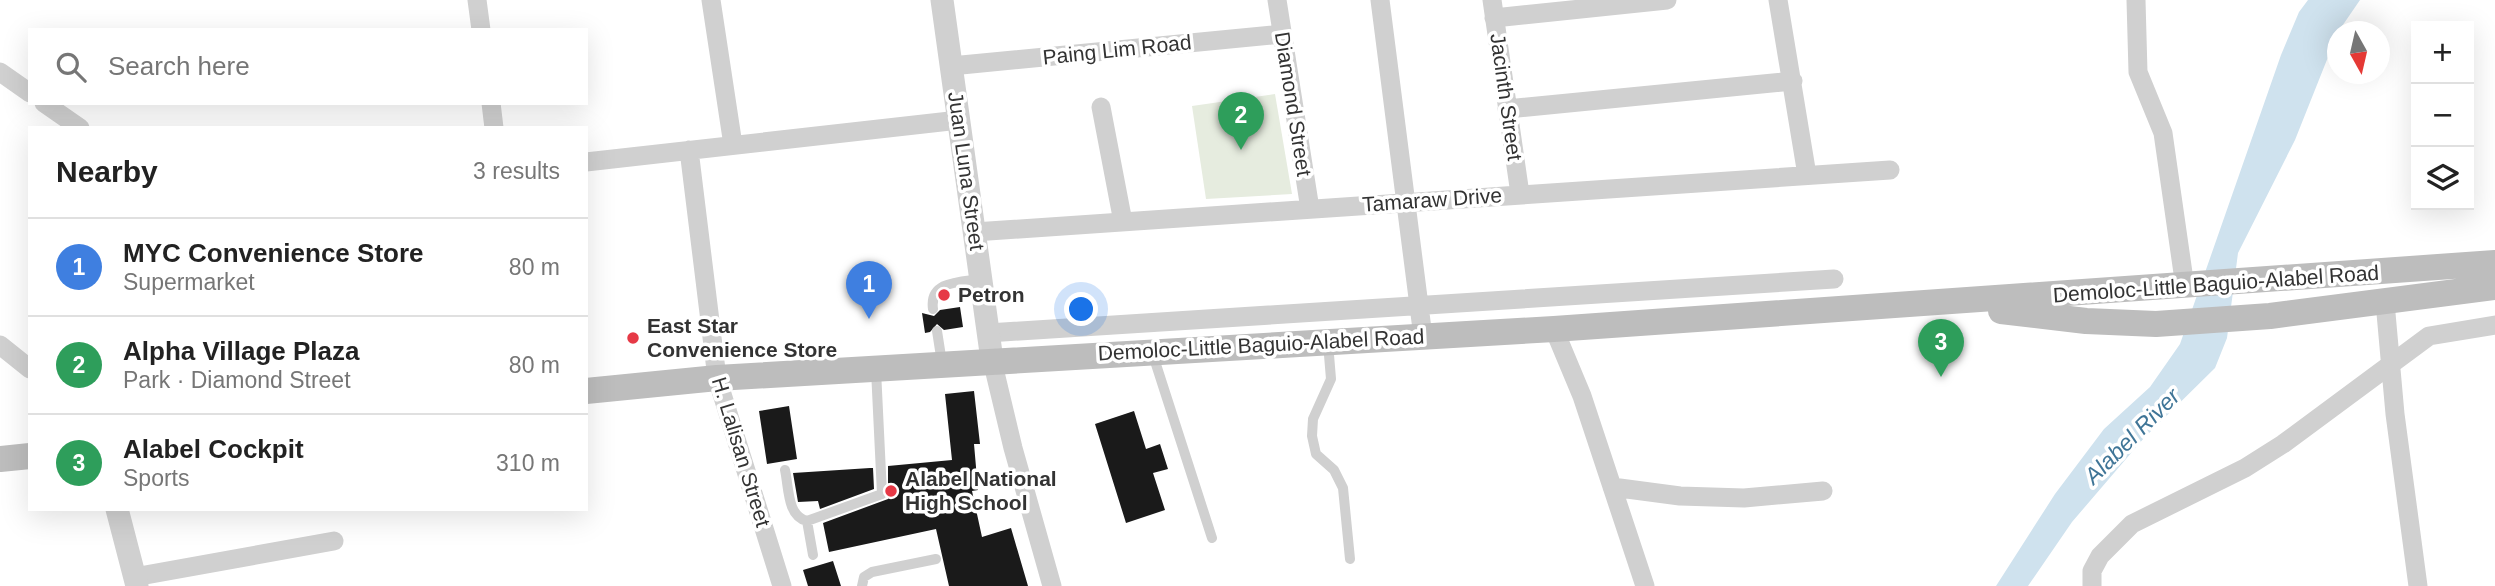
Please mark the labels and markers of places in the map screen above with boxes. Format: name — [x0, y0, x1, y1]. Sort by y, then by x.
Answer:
pin: 2 — [1218, 92, 1264, 150]
pin: 1 — [846, 261, 892, 319]
place label: Petron — [958, 283, 1025, 306]
marker: Petron — [936, 287, 952, 303]
place label: East Star Convenience Store — [647, 314, 837, 361]
pin: 3 — [1918, 319, 1964, 377]
marker: East Star Convenience Store — [625, 330, 641, 346]
place label: Alabel National High School — [905, 467, 1057, 514]
marker: Alabel National High School — [883, 483, 899, 499]

